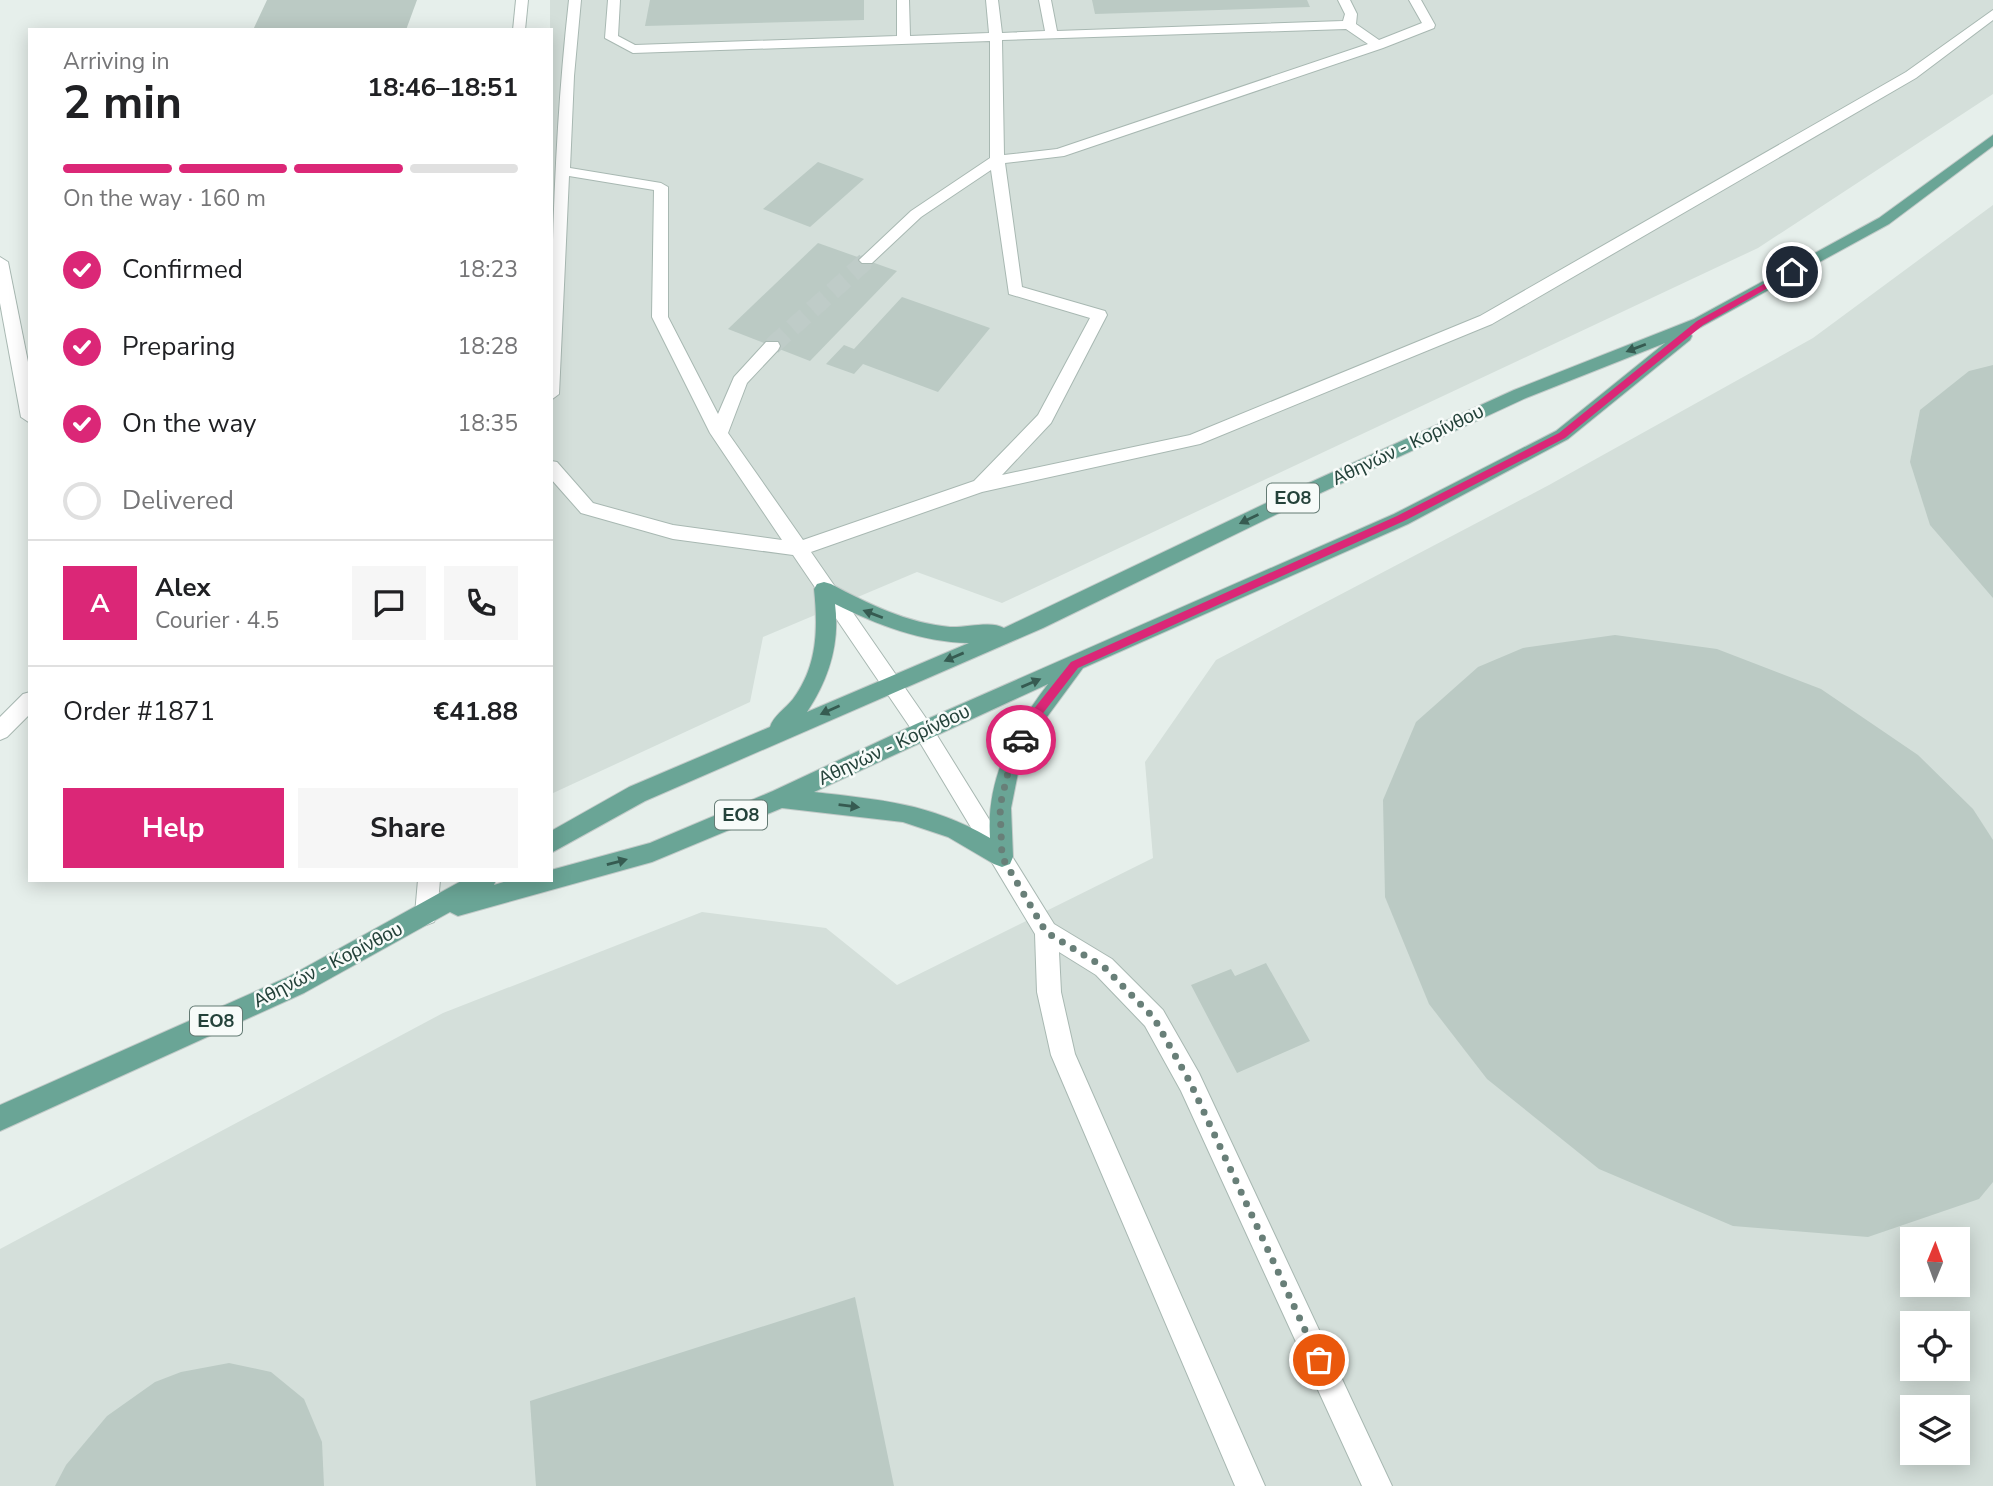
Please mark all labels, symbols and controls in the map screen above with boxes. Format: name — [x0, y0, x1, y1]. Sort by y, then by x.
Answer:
text: Arriving in — [63, 46, 170, 77]
text: 18:46–18:51 — [367, 70, 518, 105]
text: 2 min — [63, 71, 182, 134]
text: On the way · 160 m — [63, 183, 266, 214]
pin — [1762, 242, 1822, 302]
icon: check — [63, 251, 101, 289]
text: Confirmed — [122, 252, 243, 287]
icon: home — [1773, 253, 1811, 291]
text: 18:23 — [458, 254, 518, 285]
icon: check — [63, 328, 101, 366]
text: Preparing — [122, 329, 235, 364]
text: 18:28 — [458, 331, 518, 362]
one-way arrow — [1625, 343, 1646, 354]
street label: Αθηνών - Κορίνθου — [1328, 398, 1488, 492]
icon: check — [63, 405, 101, 443]
text: On the way — [122, 406, 256, 441]
text: 18:35 — [458, 408, 518, 439]
text: Delivered — [122, 483, 234, 518]
road number: ΕΟ8 — [1267, 484, 1319, 512]
one-way arrow — [1239, 514, 1259, 525]
button: chat — [352, 566, 426, 640]
button: phone — [444, 566, 518, 640]
text: Alex — [155, 570, 211, 605]
text: A — [90, 586, 110, 621]
text: Courier · 4.5 — [155, 605, 279, 636]
one-way arrow — [863, 609, 884, 620]
one-way arrow — [943, 652, 964, 663]
one-way arrow — [1021, 678, 1042, 689]
text: Order #1871 — [63, 694, 215, 729]
text: €41.88 — [434, 694, 518, 729]
street label: Αθηνών - Κορίνθου — [814, 698, 974, 792]
one-way arrow — [819, 705, 840, 716]
courier — [986, 705, 1056, 775]
icon: car — [1002, 721, 1040, 759]
button: Help — [63, 788, 284, 868]
button: Share — [298, 788, 518, 868]
road number: ΕΟ8 — [715, 800, 767, 830]
one-way arrow — [838, 800, 860, 811]
one-way arrow — [607, 856, 628, 866]
street label: Αθηνών - Κορίνθου — [249, 916, 407, 1014]
road number: ΕΟ8 — [190, 1006, 242, 1036]
north arrow — [1900, 1227, 1970, 1297]
map controls — [1900, 1227, 1970, 1465]
button: locate — [1900, 1311, 1970, 1381]
pin — [1289, 1330, 1349, 1390]
icon: bag — [1300, 1341, 1338, 1379]
button: layers — [1900, 1395, 1970, 1465]

